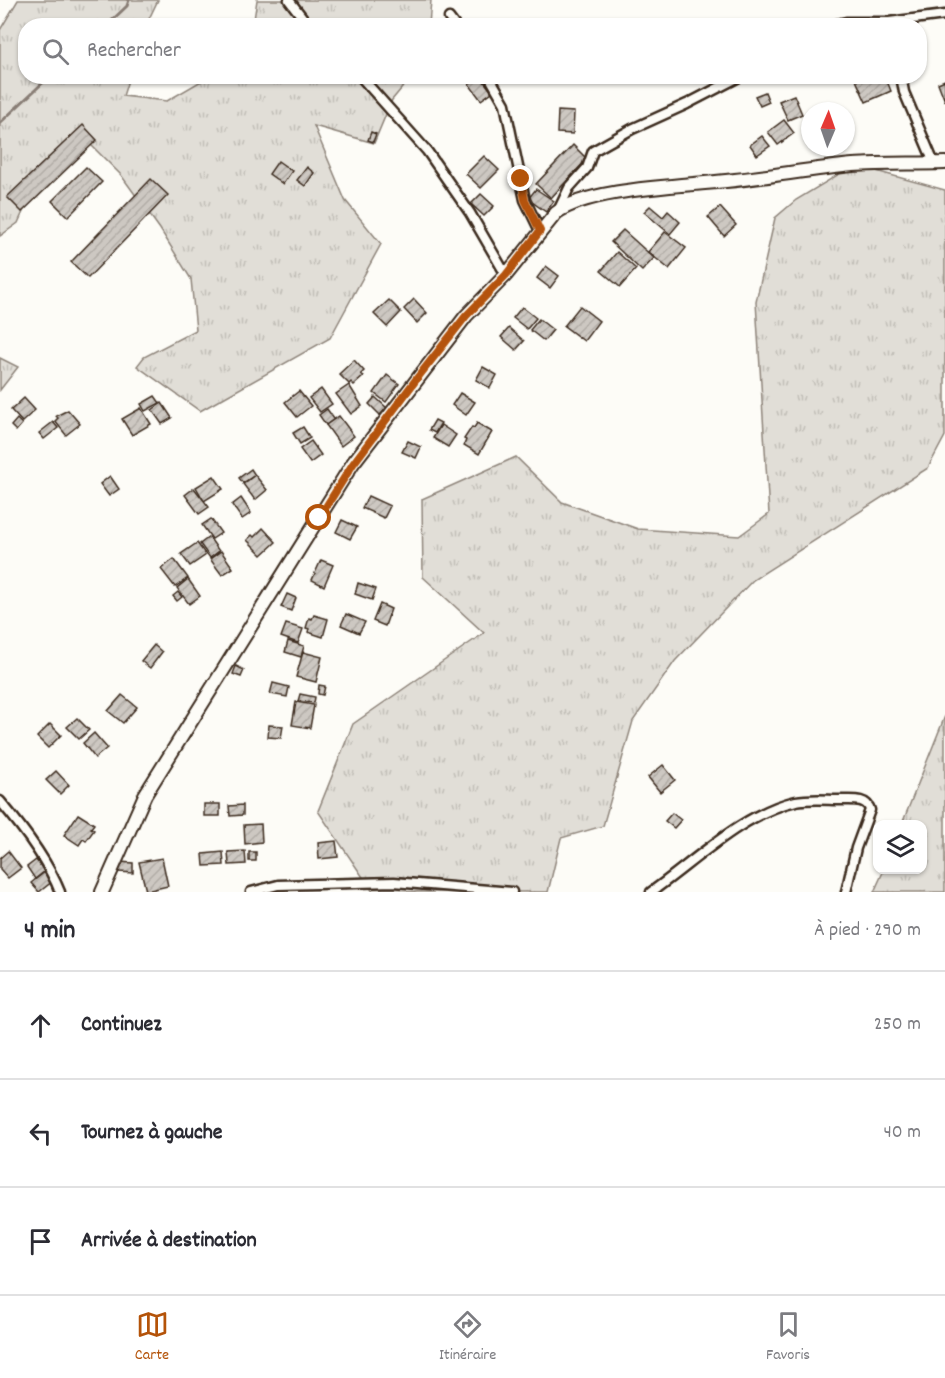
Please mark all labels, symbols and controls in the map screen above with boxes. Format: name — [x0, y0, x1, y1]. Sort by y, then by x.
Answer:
search box — [18, 18, 927, 84]
icon: search — [39, 35, 72, 68]
text: Rechercher — [87, 36, 181, 67]
north arrow — [801, 102, 855, 156]
route end — [507, 165, 533, 191]
route start — [305, 504, 331, 530]
map controls — [873, 820, 927, 874]
button: layers — [873, 820, 927, 874]
text: 4 min — [24, 913, 75, 950]
text: À pied · 290 m — [814, 917, 921, 945]
icon: ahead — [24, 1009, 57, 1042]
text: Continuez — [81, 1010, 162, 1041]
text: 250 m — [874, 1011, 921, 1039]
icon: left — [24, 1117, 57, 1150]
text: Tournez à gauche — [81, 1118, 223, 1149]
text: 40 m — [883, 1119, 921, 1147]
icon: arrive — [24, 1225, 57, 1258]
text: Arrivée à destination — [81, 1226, 257, 1257]
tab: Carte — [135, 1308, 169, 1367]
tab: Itinéraire — [439, 1308, 496, 1367]
tab: Favoris — [766, 1308, 810, 1367]

